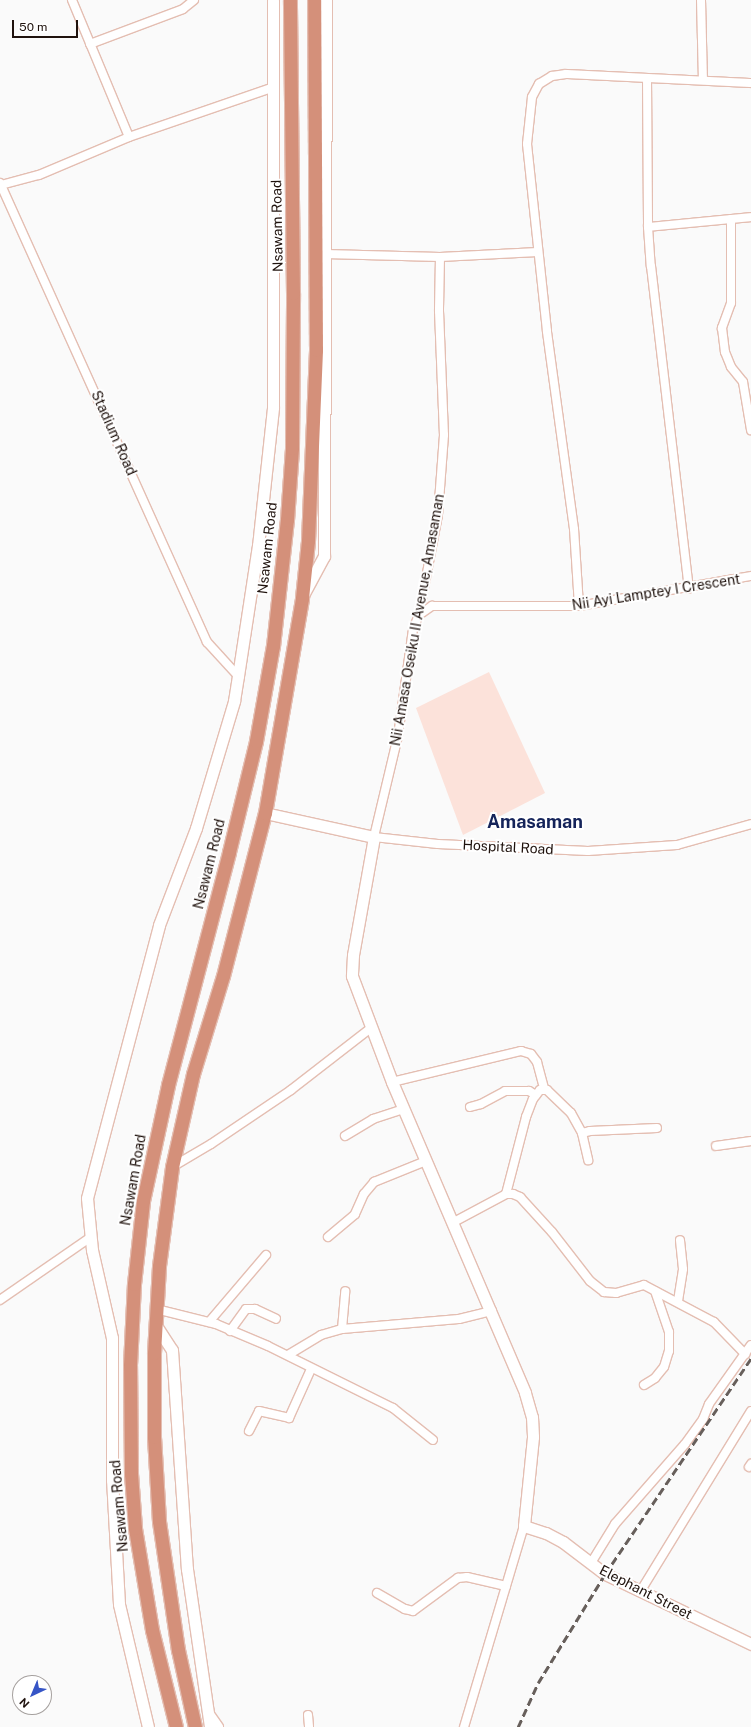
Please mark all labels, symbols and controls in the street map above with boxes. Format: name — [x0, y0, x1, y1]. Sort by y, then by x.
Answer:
scale bar — [14, 12, 80, 38]
text: 50 m — [19, 20, 47, 34]
street label: Nsawam Road — [268, 180, 286, 272]
street label: Stadium Road — [88, 388, 140, 478]
street label: Nii Amasa Oseiku II Avenue, Amasaman — [387, 493, 447, 747]
street label: Nsawam Road — [254, 501, 280, 595]
street label: Nii Ayi Lamptey I Crescent — [571, 570, 741, 614]
district label: Amasaman — [487, 811, 583, 833]
street label: Nsawam Road — [190, 817, 228, 911]
street label: Hospital Road — [462, 836, 554, 858]
street label: Nsawam Road — [117, 1133, 149, 1227]
street label: Nsawam Road — [107, 1459, 131, 1553]
street label: Elephant Street — [597, 1561, 695, 1623]
north arrow — [12, 1675, 52, 1715]
text: N — [17, 1696, 32, 1710]

